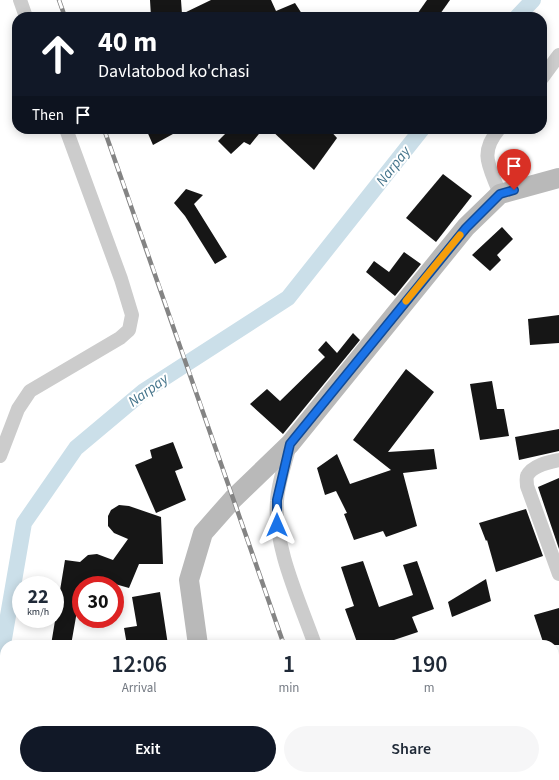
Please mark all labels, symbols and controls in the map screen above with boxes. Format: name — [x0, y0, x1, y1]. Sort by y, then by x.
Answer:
text: 40 m — [98, 22, 157, 62]
icon: ahead — [32, 28, 84, 80]
text: Davlatobod ko'chasi — [98, 59, 250, 84]
icon: arrive — [72, 104, 94, 126]
text: Then — [32, 105, 64, 126]
water label: Narpay — [371, 141, 416, 191]
pin — [497, 149, 531, 190]
icon: arrive — [503, 155, 525, 177]
water label: Narpay — [124, 368, 174, 412]
position arrow — [256, 504, 298, 546]
speed limit sign: 30 — [72, 576, 124, 628]
text: 22 — [27, 583, 49, 611]
text: km/h — [27, 605, 49, 619]
text: 12:06 — [111, 647, 167, 682]
text: 1 — [283, 647, 295, 682]
text: 190 — [411, 647, 448, 682]
text: Arrival — [122, 679, 157, 697]
text: min — [278, 679, 299, 697]
text: m — [424, 679, 435, 697]
button: Exit — [20, 726, 276, 772]
button: Share — [284, 726, 539, 772]

